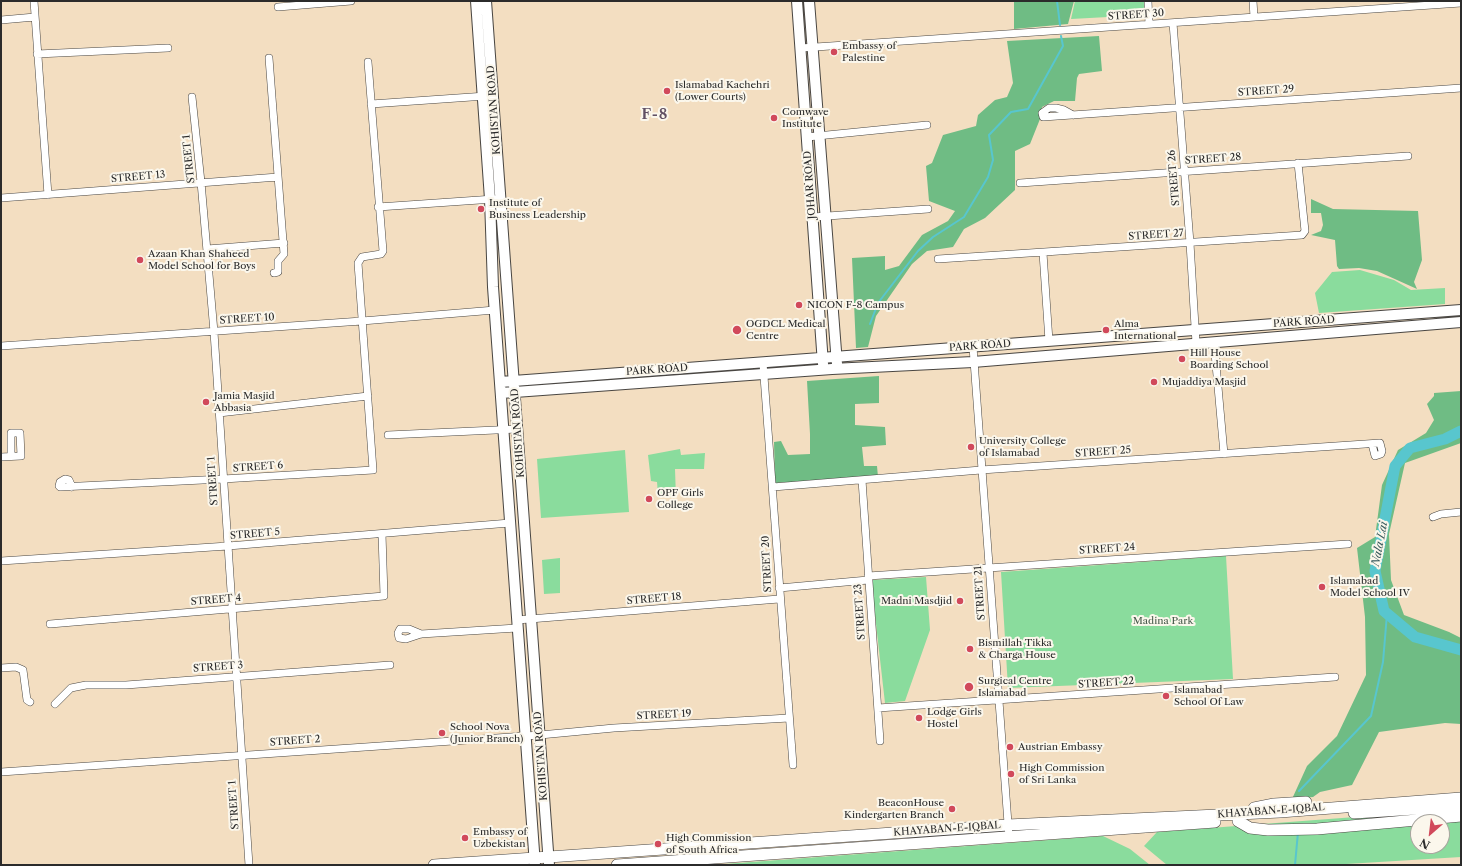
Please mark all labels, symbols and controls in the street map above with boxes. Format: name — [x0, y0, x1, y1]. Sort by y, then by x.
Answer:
street label: STREET 30 — [1107, 7, 1165, 23]
place label: Embassy of Palestine — [842, 40, 896, 64]
marker: Embassy of Palestine — [829, 47, 839, 57]
street label: KOHISTAN ROAD — [485, 65, 503, 155]
place label: Islamabad Kachehri (Lower Courts) — [675, 79, 770, 102]
street label: STREET 29 — [1237, 83, 1295, 99]
marker: Islamabad Kachehri (Lower Courts) — [662, 86, 672, 96]
place label: Comwave Institute — [782, 106, 829, 130]
district label: F-8 — [642, 107, 668, 123]
marker: Comwave Institute — [769, 113, 779, 123]
street label: STREET 1 — [180, 134, 198, 184]
street label: STREET 26 — [1166, 149, 1182, 207]
street label: JOHAR ROAD — [802, 150, 818, 220]
street label: STREET 28 — [1184, 151, 1242, 167]
street label: STREET 13 — [110, 169, 166, 185]
place label: Institute of Business Leadership — [489, 197, 586, 220]
marker: Institute of Business Leadership — [476, 204, 486, 214]
street label: STREET 27 — [1128, 227, 1184, 243]
place label: Azaan Khan Shaheed Model School for Boys — [148, 248, 256, 272]
marker: Azaan Khan Shaheed Model School for Boys — [135, 255, 145, 265]
place label: NICON F-8 Campus — [807, 299, 904, 311]
marker: NICON F-8 Campus — [794, 300, 804, 310]
street label: STREET 10 — [219, 311, 275, 327]
street label: PARK ROAD — [1273, 314, 1335, 330]
place label: OGDCL Medical Centre — [746, 318, 825, 342]
place label: Alma International — [1114, 318, 1176, 342]
marker: OGDCL Medical Centre — [731, 324, 743, 336]
marker: Alma International — [1101, 325, 1111, 335]
street label: PARK ROAD — [949, 338, 1011, 354]
place label: Hill House Boarding School — [1190, 347, 1269, 370]
marker: Hill House Boarding School — [1177, 354, 1187, 364]
street label: PARK ROAD — [626, 362, 688, 378]
place label: Mujaddiya Masjid — [1162, 376, 1246, 388]
marker: Mujaddiya Masjid — [1149, 377, 1159, 387]
street label: KOHISTAN ROAD — [509, 388, 527, 478]
place label: Jamia Masjid Abbasia — [214, 390, 275, 414]
marker: Jamia Masjid Abbasia — [201, 397, 211, 407]
place label: University College of Islamabad — [979, 435, 1066, 458]
marker: University College of Islamabad — [966, 442, 976, 452]
street label: STREET 25 — [1075, 444, 1131, 460]
street label: STREET 1 — [205, 456, 221, 506]
street label: STREET 6 — [232, 459, 284, 475]
place label: OPF Girls College — [657, 487, 704, 510]
marker: OPF Girls College — [644, 494, 654, 504]
water label: Nala Lai — [1369, 521, 1391, 567]
street label: STREET 5 — [229, 526, 281, 542]
street label: STREET 20 — [760, 535, 774, 593]
street label: STREET 24 — [1079, 541, 1135, 557]
street label: STREET 21 — [972, 565, 988, 621]
place label: Islamabad Model School IV — [1330, 575, 1410, 598]
marker: Islamabad Model School IV — [1317, 582, 1327, 592]
street label: STREET 23 — [852, 584, 868, 640]
street label: STREET 18 — [626, 591, 682, 607]
street label: STREET 4 — [190, 592, 242, 608]
place label: Madni Masdjid — [881, 595, 952, 607]
marker: Madni Masdjid — [955, 596, 965, 606]
park label: Madina Park — [1133, 615, 1193, 627]
place label: Bismillah Tikka & Charga House — [978, 637, 1056, 660]
marker: Bismillah Tikka & Charga House — [965, 644, 975, 654]
street label: STREET 3 — [193, 659, 243, 675]
place label: Surgical Centre Islamabad — [978, 675, 1052, 698]
street label: STREET 22 — [1078, 675, 1134, 691]
marker: Surgical Centre Islamabad — [963, 681, 975, 693]
place label: Islamabad School Of Law — [1174, 684, 1244, 708]
marker: Islamabad School Of Law — [1161, 691, 1171, 701]
place label: Lodge Girls Hostel — [927, 706, 982, 730]
street label: STREET 19 — [636, 708, 692, 722]
street label: KOHISTAN ROAD — [532, 711, 550, 801]
marker: Lodge Girls Hostel — [914, 713, 924, 723]
place label: School Nova (Junior Branch) — [450, 721, 523, 744]
marker: School Nova (Junior Branch) — [437, 728, 447, 738]
street label: STREET 2 — [269, 733, 321, 749]
place label: Austrian Embassy — [1018, 741, 1102, 753]
marker: Austrian Embassy — [1005, 742, 1015, 752]
place label: High Commission of Sri Lanka — [1019, 762, 1104, 786]
marker: High Commission of Sri Lanka — [1006, 769, 1016, 779]
street label: STREET 1 — [226, 780, 242, 830]
place label: BeaconHouse Kindergarten Branch — [844, 797, 944, 820]
street label: KHAYABAN-E-IQBAL — [1217, 801, 1325, 821]
marker: BeaconHouse Kindergarten Branch — [947, 804, 957, 814]
north arrow — [1410, 814, 1450, 854]
street label: KHAYABAN-E-IQBAL — [893, 819, 1001, 839]
place label: Embassy of Uzbekistan — [473, 826, 527, 850]
place label: High Commission of South Africa — [666, 832, 751, 856]
marker: Embassy of Uzbekistan — [460, 833, 470, 843]
text: N — [1417, 835, 1432, 852]
marker: High Commission of South Africa — [653, 839, 663, 849]

